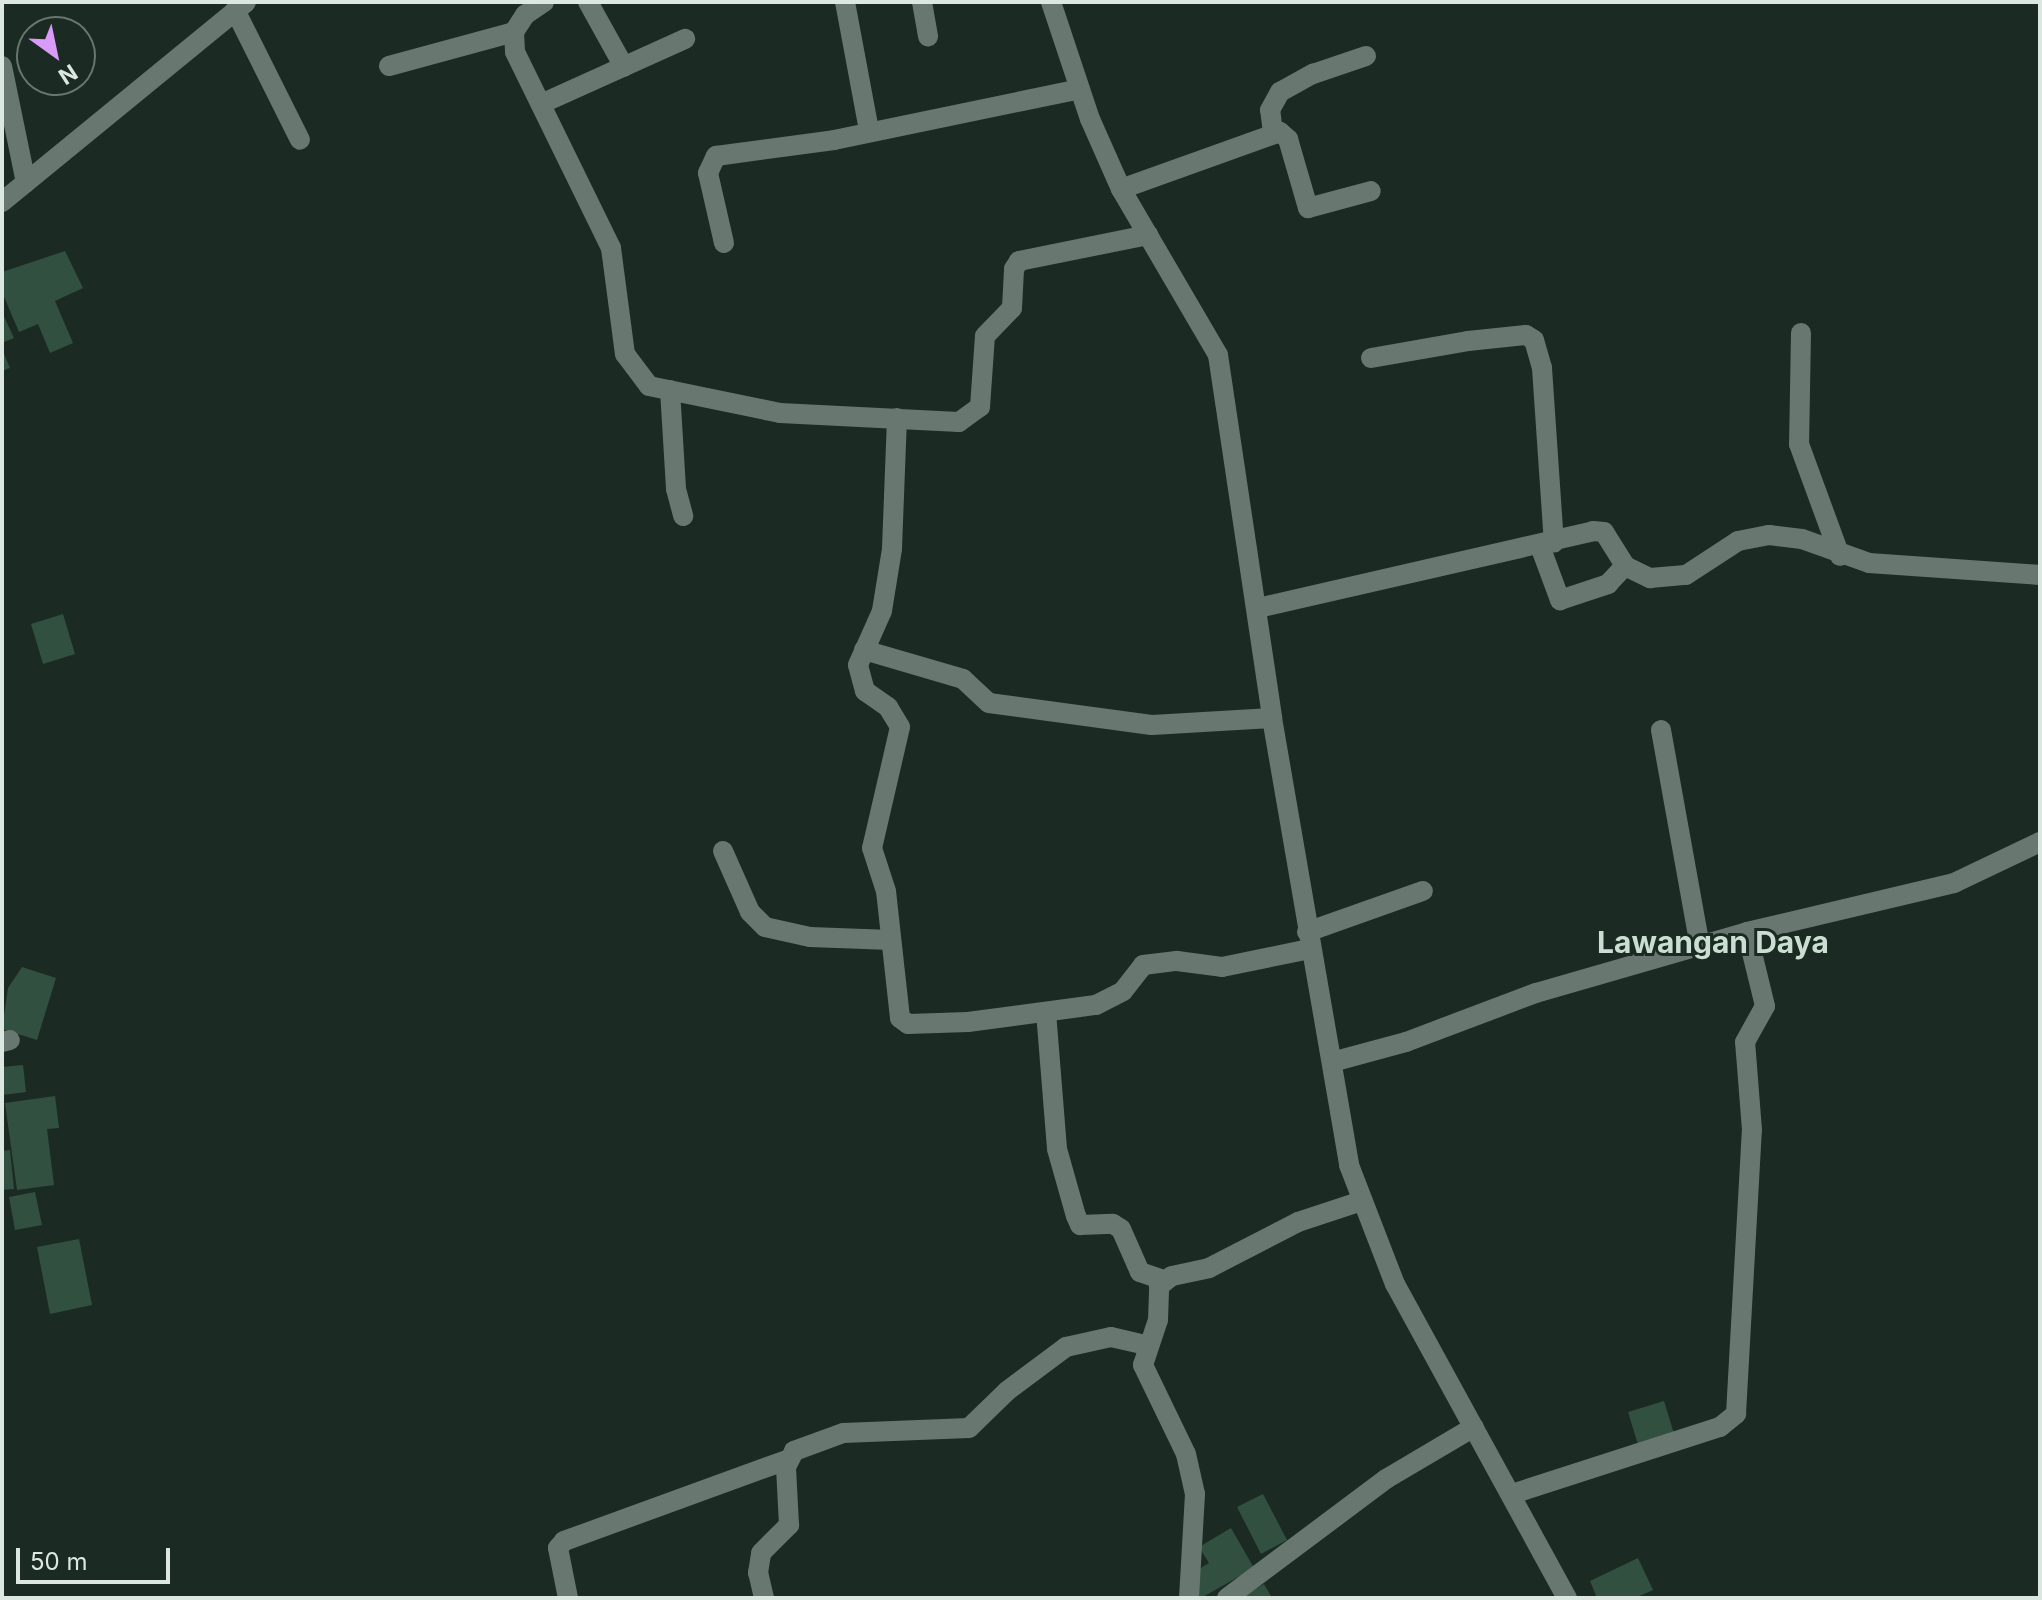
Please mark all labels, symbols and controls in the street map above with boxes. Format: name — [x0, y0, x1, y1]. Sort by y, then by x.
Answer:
north arrow — [16, 16, 96, 96]
text: N — [54, 59, 82, 90]
district label: Lawangan Daya — [1597, 924, 1829, 960]
scale bar — [20, 1532, 174, 1582]
text: 50 m — [30, 1547, 88, 1576]

